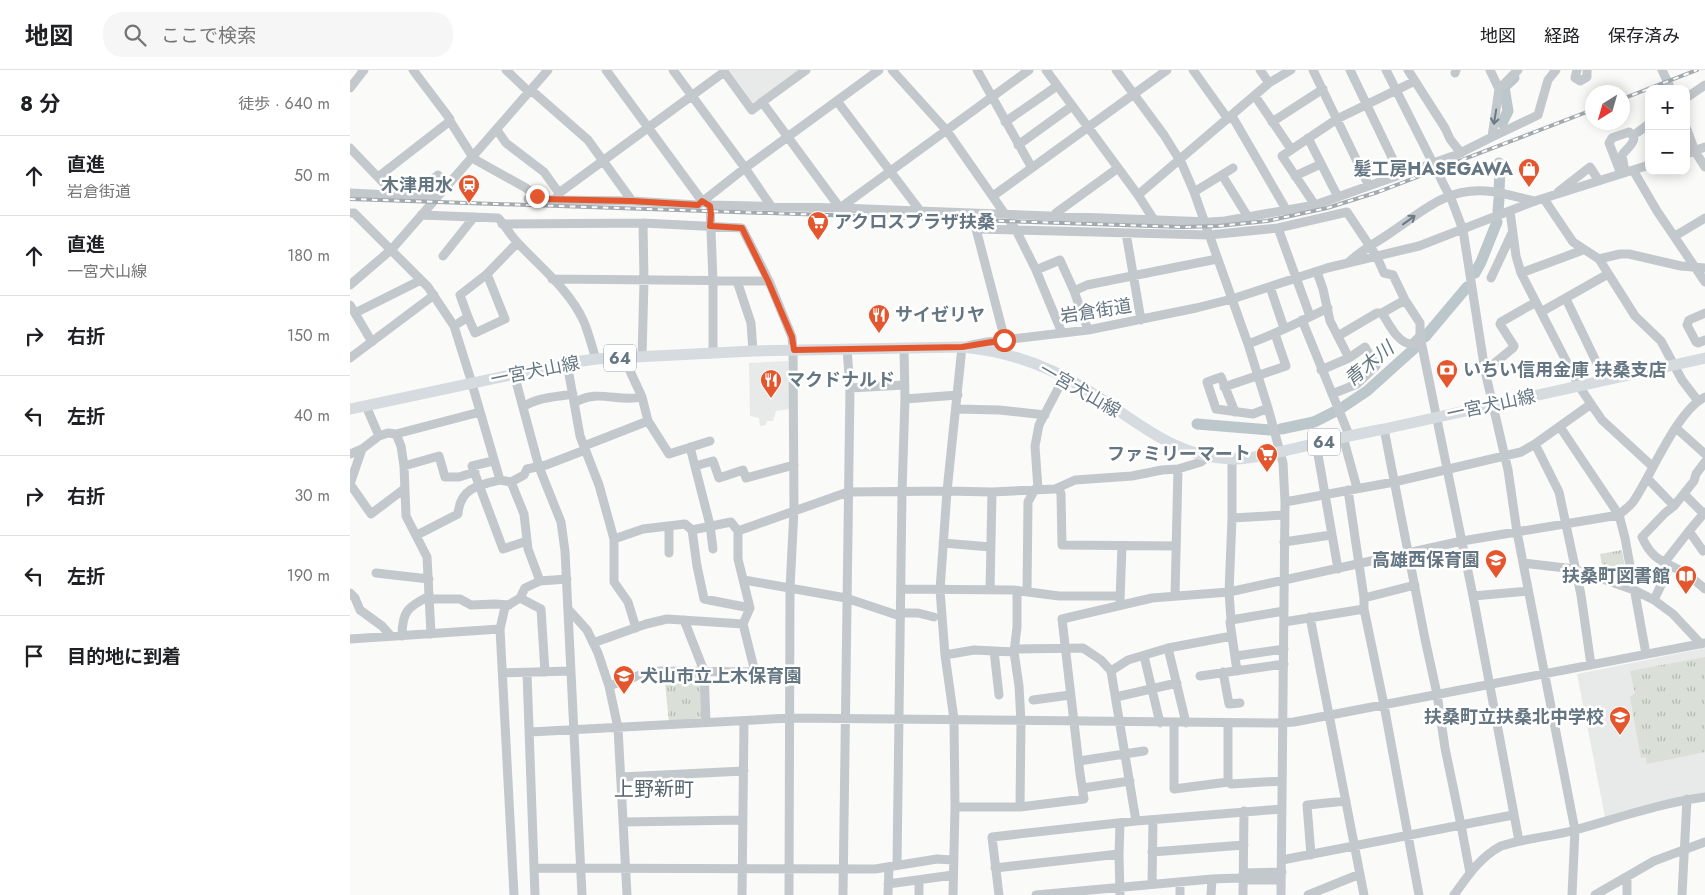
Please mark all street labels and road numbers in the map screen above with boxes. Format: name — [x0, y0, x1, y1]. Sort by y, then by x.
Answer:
street label: 岩倉街道 — [1058, 293, 1134, 329]
road number: 64 — [604, 344, 636, 372]
street label: 一宮犬山線 — [488, 350, 582, 392]
street label: 一宮犬山線 — [1035, 356, 1125, 424]
street label: 一宮犬山線 — [1444, 383, 1538, 427]
road number: 64 — [1308, 428, 1340, 456]

